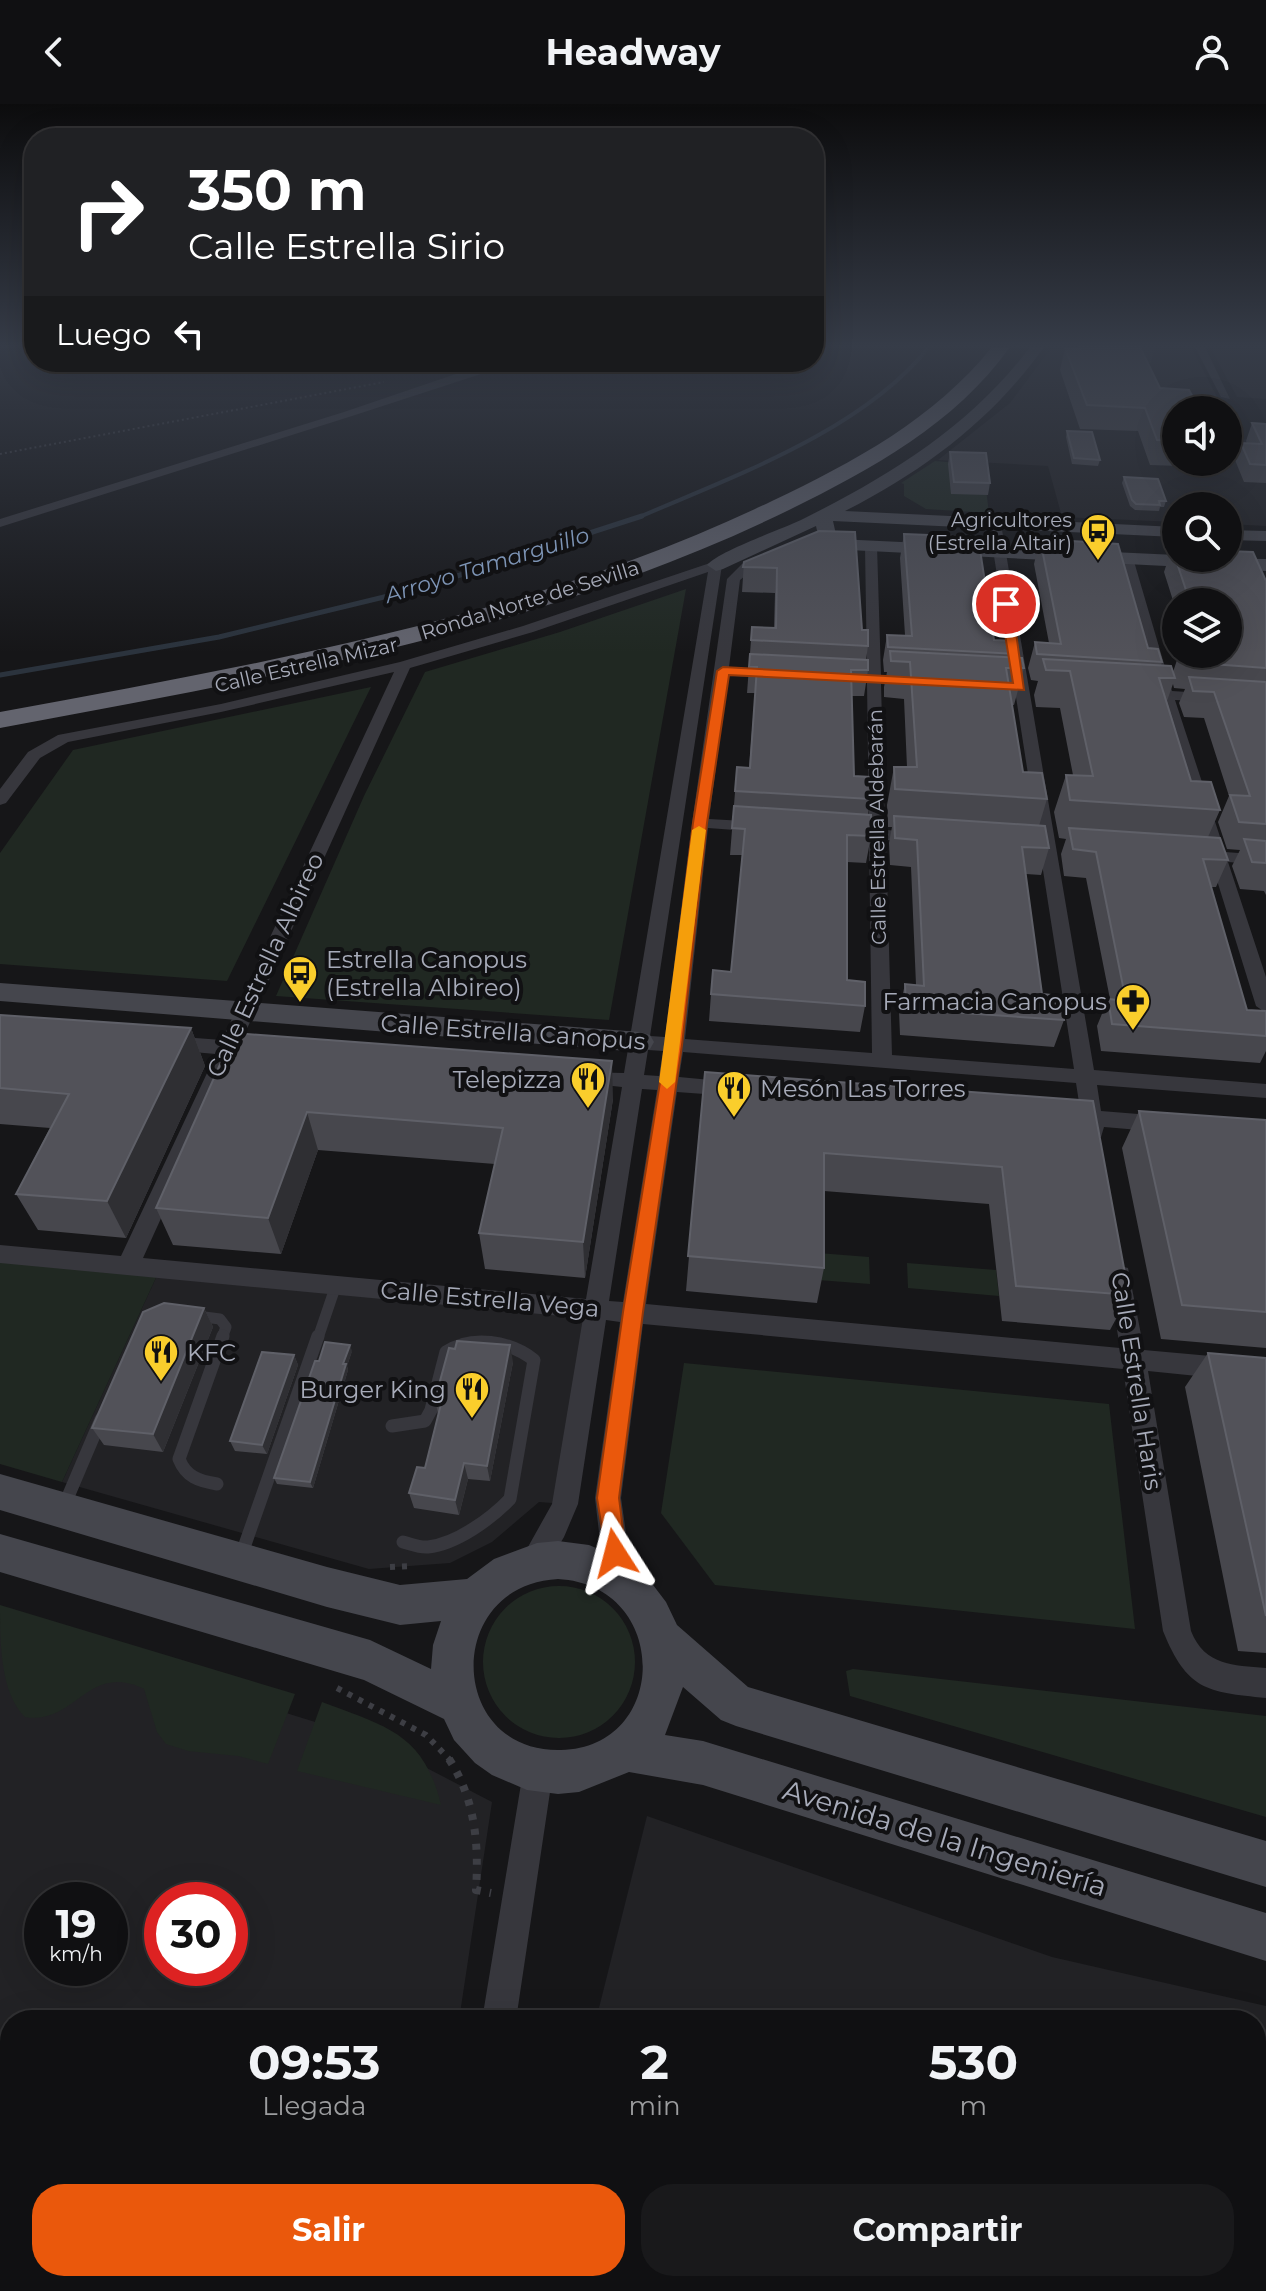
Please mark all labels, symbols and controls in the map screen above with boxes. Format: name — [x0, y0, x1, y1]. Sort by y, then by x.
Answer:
icon: back — [32, 30, 76, 74]
text: Headway — [546, 30, 720, 74]
icon: person — [1190, 30, 1234, 74]
text: 350 m — [188, 156, 367, 224]
icon: right — [56, 160, 160, 264]
text: Calle Estrella Sirio — [188, 224, 505, 268]
icon: left — [167, 312, 211, 356]
text: Luego — [56, 316, 151, 353]
map controls — [1162, 396, 1242, 668]
button: sound — [1162, 396, 1242, 476]
button: search — [1162, 492, 1242, 572]
place label: Agricultores (Estrella Altair) — [928, 508, 1072, 555]
bus stop icon: Agricultores (Estrella Altair) — [1079, 512, 1117, 562]
water label: Arroyo Tamarguillo — [380, 521, 592, 610]
street label: Ronda Norte de Sevilla — [418, 555, 642, 645]
pin — [972, 570, 1040, 638]
icon: arrive — [984, 582, 1028, 626]
button: layers — [1162, 588, 1242, 668]
street label: Calle Estrella Mizar — [212, 632, 400, 698]
street label: Calle Estrella Aldebarán — [863, 709, 891, 945]
street label: Calle Estrella Albireo — [200, 848, 330, 1082]
place label: Estrella Canopus (Estrella Albireo) — [326, 945, 527, 1002]
bus stop icon: Estrella Canopus (Estrella Albireo) — [281, 954, 319, 1004]
pharmacy icon: Farmacia Canopus — [1114, 982, 1152, 1032]
place label: Farmacia Canopus — [882, 987, 1107, 1016]
street label: Calle Estrella Canopus — [380, 1008, 646, 1056]
restaurant icon: Telepizza — [569, 1060, 607, 1110]
place label: Telepizza — [453, 1065, 562, 1094]
restaurant icon: Mesón Las Torres — [715, 1069, 753, 1119]
place label: Mesón Las Torres — [760, 1074, 965, 1103]
street label: Calle Estrella Haris — [1105, 1270, 1169, 1492]
street label: Calle Estrella Vega — [379, 1275, 601, 1323]
restaurant icon: KFC — [142, 1333, 180, 1383]
place label: KFC — [187, 1338, 236, 1367]
restaurant icon: Burger King — [453, 1370, 491, 1420]
place label: Burger King — [299, 1375, 446, 1404]
position arrow — [573, 1511, 657, 1595]
street label: Avenida de la Ingeniería — [779, 1772, 1111, 1904]
speed limit sign: 30 — [144, 1882, 248, 1986]
text: 19 — [55, 1899, 97, 1948]
text: km/h — [49, 1942, 103, 1966]
text: 09:53 — [248, 2033, 380, 2091]
text: 2 — [640, 2033, 669, 2091]
text: 530 — [929, 2033, 1018, 2091]
text: Llegada — [262, 2090, 366, 2122]
text: min — [628, 2090, 681, 2122]
text: m — [960, 2090, 987, 2122]
button: Salir — [32, 2184, 625, 2276]
button: Compartir — [641, 2184, 1234, 2276]

